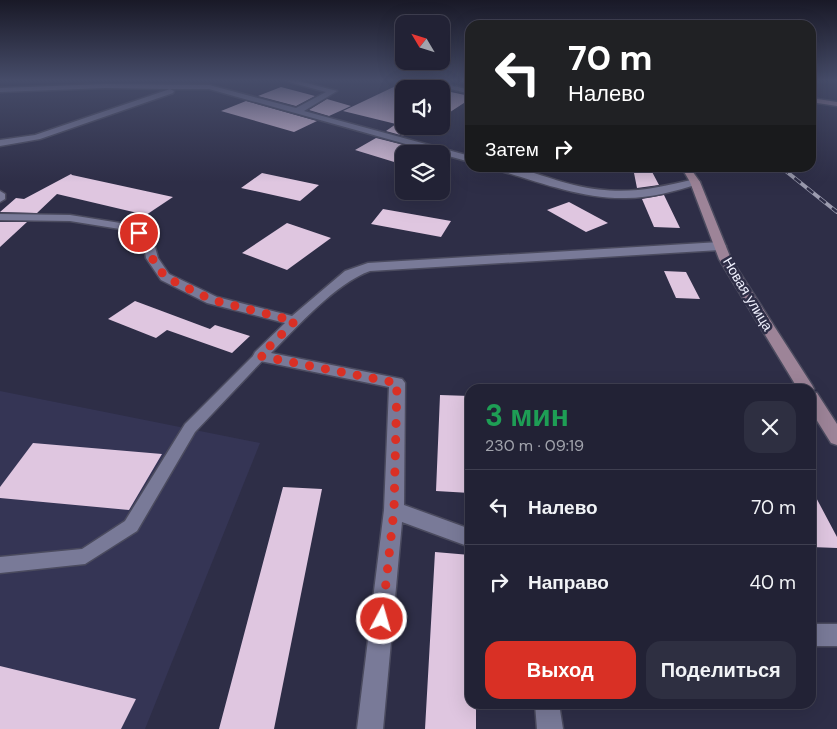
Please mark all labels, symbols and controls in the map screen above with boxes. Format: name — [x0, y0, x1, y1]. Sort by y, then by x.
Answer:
north arrow — [395, 15, 450, 70]
map controls — [395, 15, 450, 200]
text: 70 m — [568, 35, 652, 81]
icon: left — [485, 40, 550, 105]
text: Налево — [568, 79, 645, 108]
button: sound — [395, 80, 450, 135]
icon: right — [549, 135, 577, 163]
text: Затем — [485, 137, 539, 162]
button: layers — [395, 145, 450, 200]
pin — [118, 212, 160, 254]
icon: arrive — [125, 219, 153, 247]
street label: Новая улица — [719, 254, 777, 334]
text: 3 мин — [485, 396, 569, 435]
button: close — [744, 401, 796, 453]
text: 230 m · 09:19 — [485, 435, 584, 456]
icon: left — [485, 493, 513, 521]
text: Налево — [528, 495, 598, 520]
text: 70 m — [751, 495, 796, 520]
icon: right — [485, 568, 513, 596]
text: Направо — [528, 570, 609, 595]
text: 40 m — [749, 570, 796, 595]
position arrow — [355, 592, 407, 644]
button: Выход — [485, 641, 636, 699]
button: Поделиться — [646, 641, 796, 699]

